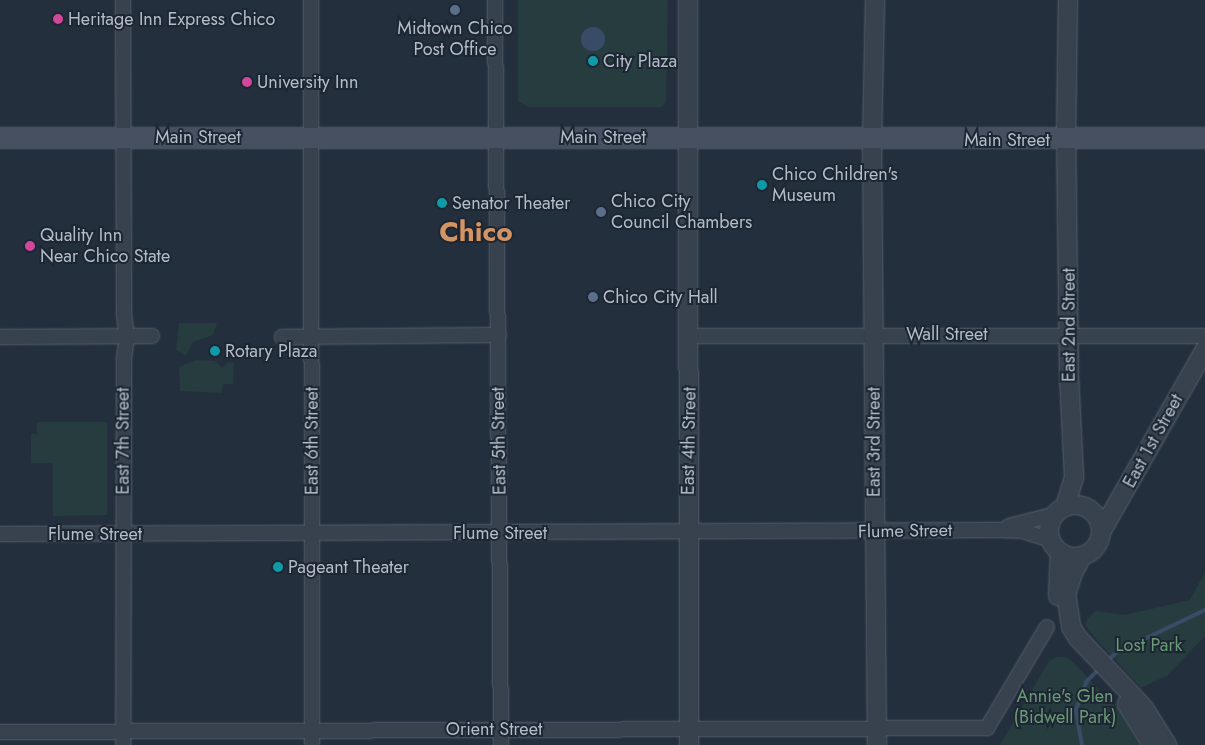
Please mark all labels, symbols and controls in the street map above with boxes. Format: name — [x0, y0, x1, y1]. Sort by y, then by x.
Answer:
marker: Midtown Chico Post Office — [449, 4, 461, 16]
place label: Heritage Inn Express Chico — [68, 8, 275, 30]
marker: Heritage Inn Express Chico — [52, 13, 64, 25]
place label: Midtown Chico Post Office — [397, 18, 513, 60]
place label: City Plaza — [603, 50, 677, 72]
marker: City Plaza — [587, 55, 599, 67]
place label: University Inn — [257, 71, 358, 93]
marker: University Inn — [241, 76, 253, 88]
street label: Main Street — [155, 126, 241, 148]
street label: Main Street — [560, 126, 646, 148]
street label: Main Street — [964, 129, 1050, 151]
place label: Chico Children's Museum — [772, 164, 898, 206]
marker: Chico Children's Museum — [756, 179, 768, 191]
place label: Chico City Council Chambers — [611, 191, 752, 233]
place label: Senator Theater — [452, 192, 570, 214]
marker: Senator Theater — [436, 197, 448, 209]
marker: Chico City Council Chambers — [595, 206, 607, 218]
district label: Chico — [439, 215, 513, 249]
place label: Quality Inn Near Chico State — [40, 225, 170, 268]
marker: Quality Inn Near Chico State — [24, 240, 36, 252]
street label: East 2nd Street — [1058, 268, 1080, 382]
place label: Chico City Hall — [603, 286, 718, 308]
marker: Chico City Hall — [587, 291, 599, 303]
street label: Wall Street — [906, 323, 988, 345]
place label: Rotary Plaza — [225, 340, 318, 362]
marker: Rotary Plaza — [209, 345, 221, 357]
street label: East 7th Street — [112, 387, 134, 495]
street label: East 6th Street — [301, 387, 323, 495]
street label: East 5th Street — [487, 387, 511, 495]
street label: East 4th Street — [677, 387, 701, 495]
street label: East 3rd Street — [863, 387, 885, 497]
street label: East 1st Street — [1118, 390, 1188, 492]
street label: Flume Street — [858, 519, 952, 543]
street label: Flume Street — [453, 522, 547, 544]
street label: Flume Street — [48, 523, 142, 545]
place label: Pageant Theater — [288, 556, 409, 578]
marker: Pageant Theater — [272, 561, 284, 573]
park label: Lost Park — [1116, 634, 1182, 656]
park label: Annie's Glen (Bidwell Park) — [1013, 686, 1117, 729]
street label: Orient Street — [446, 718, 542, 740]

